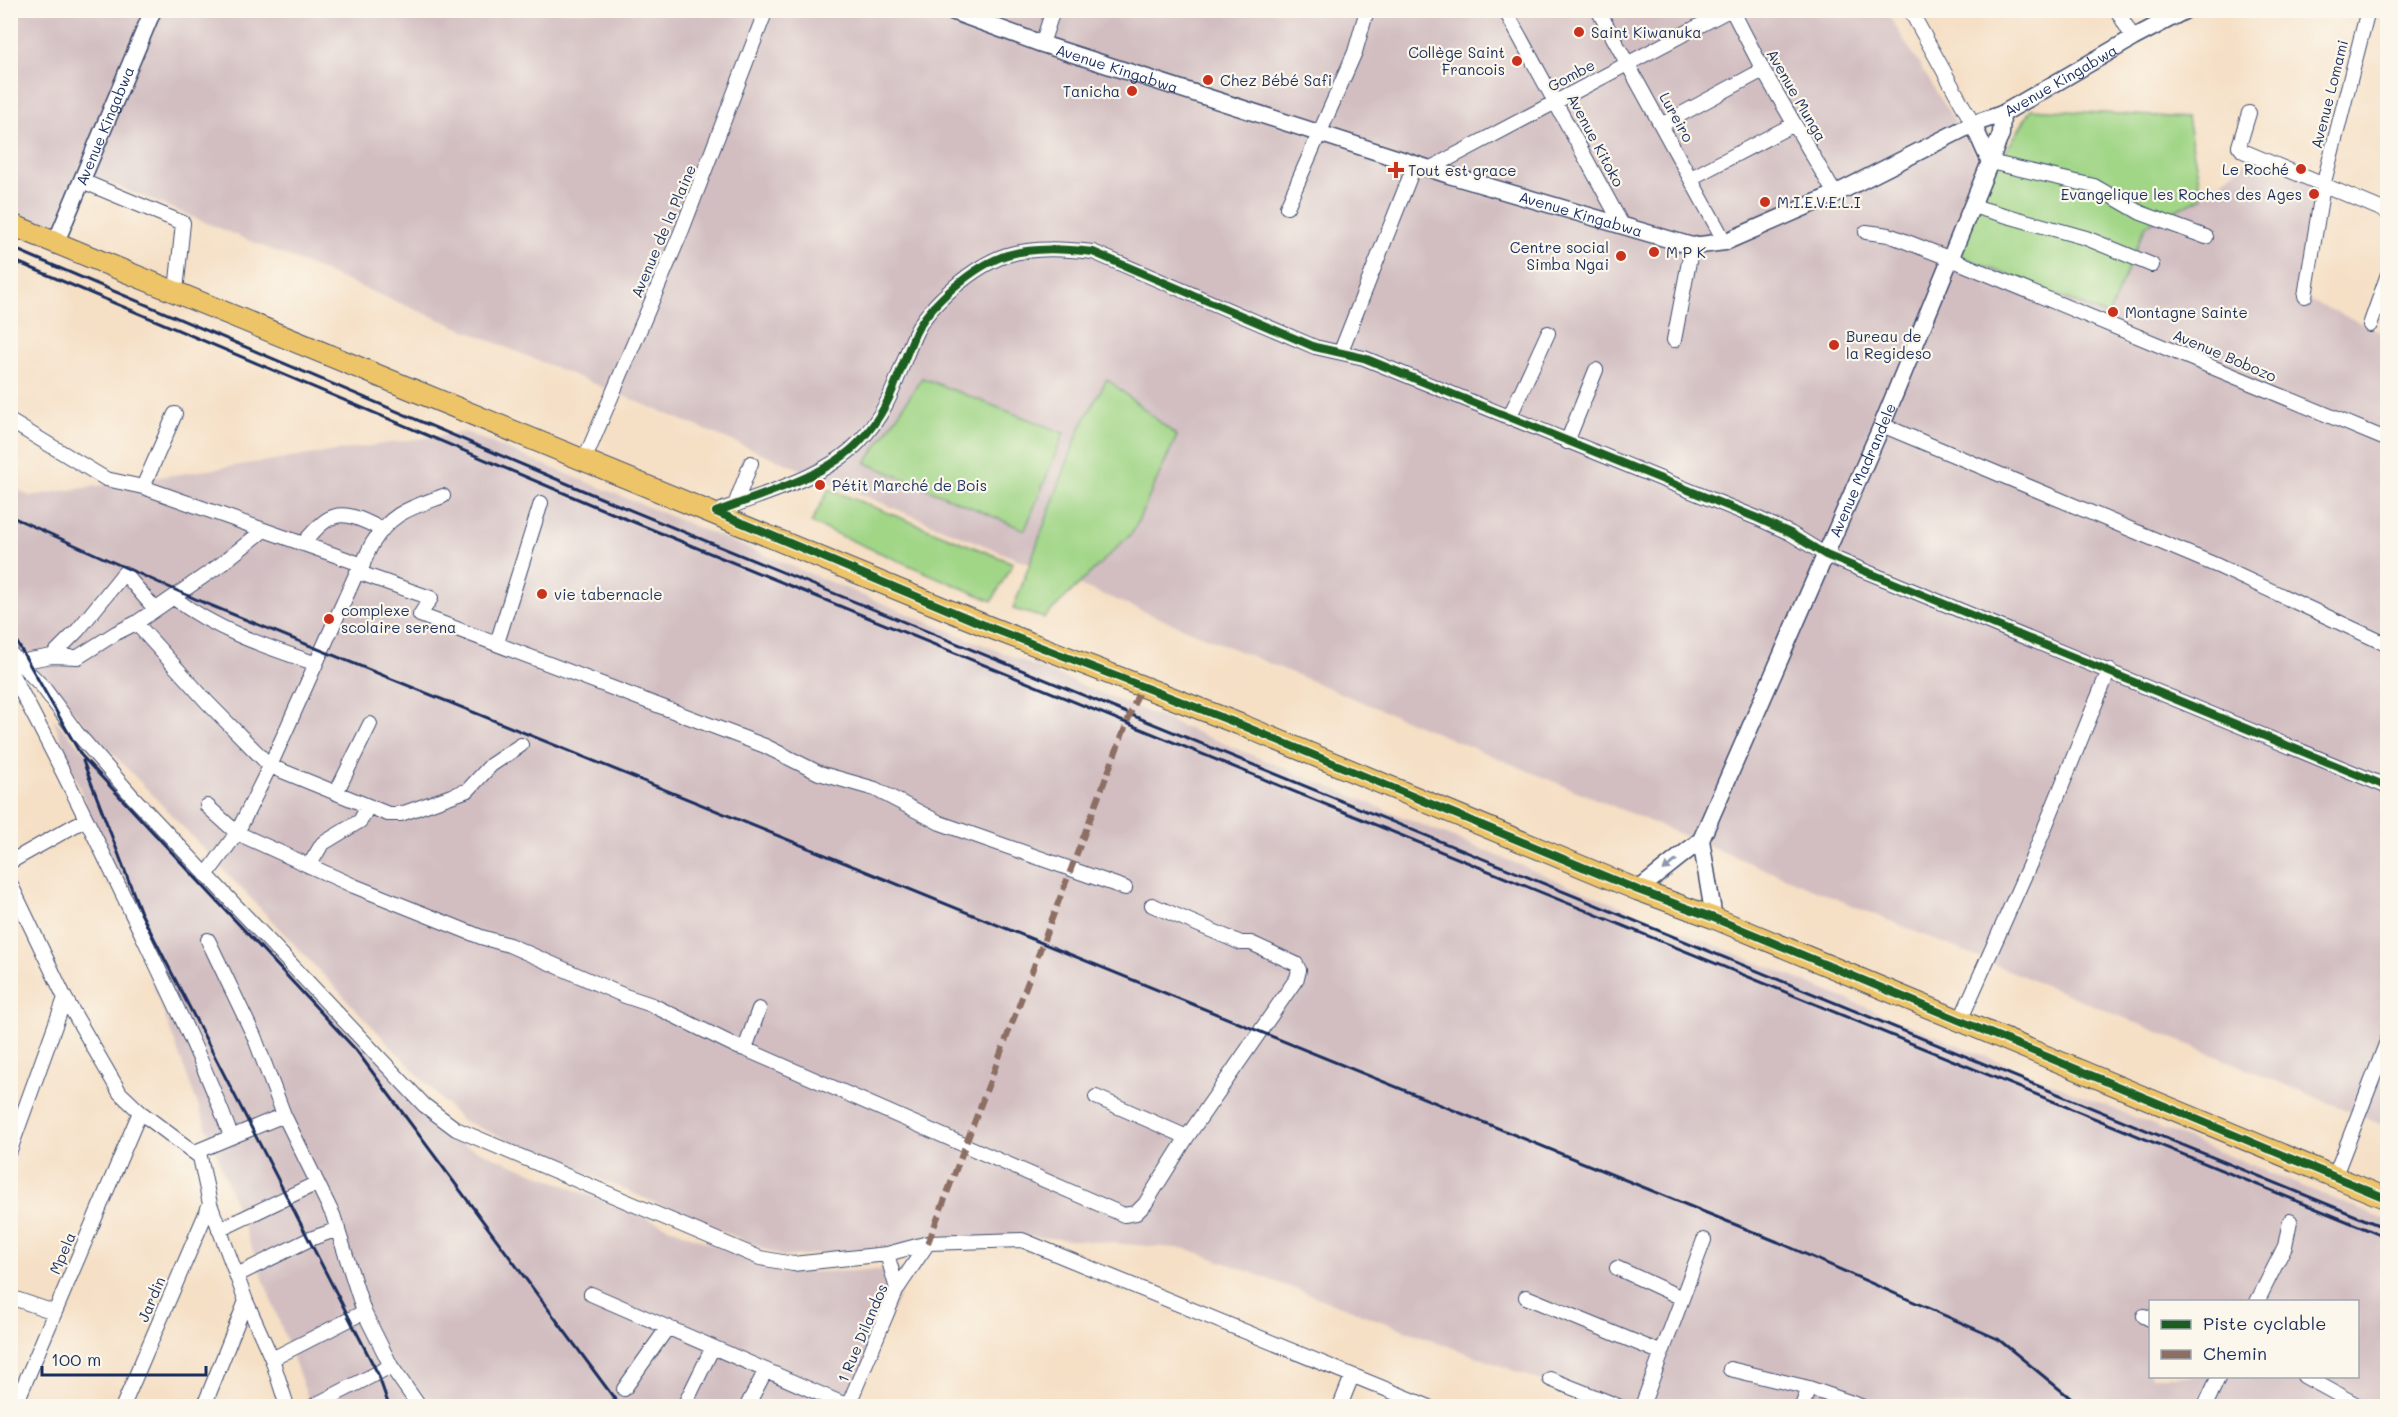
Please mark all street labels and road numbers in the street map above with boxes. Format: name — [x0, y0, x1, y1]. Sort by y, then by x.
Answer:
street label: Avenue Lomami — [2306, 38, 2352, 150]
street label: Avenue Kingabwa — [1053, 39, 1181, 97]
street label: Avenue Kingabwa — [2000, 39, 2121, 121]
street label: Avenue Munga — [1763, 45, 1831, 145]
street label: Gombe — [1544, 54, 1598, 96]
street label: Avenue Kingabwa — [71, 63, 138, 188]
street label: Lureiro — [1655, 89, 1699, 146]
street label: Avenue Kitoko — [1563, 90, 1629, 190]
street label: Avenue de la Plaine — [626, 161, 700, 301]
street label: Avenue Kingabwa — [1517, 186, 1645, 241]
street label: Avenue Bobozo — [2170, 324, 2280, 386]
street label: Avenue Madrandele — [1824, 400, 1900, 540]
street label: Mpela — [44, 1229, 80, 1277]
street label: Jardin — [133, 1273, 169, 1325]
street label: 1 Rue Dilandos — [832, 1281, 892, 1385]

